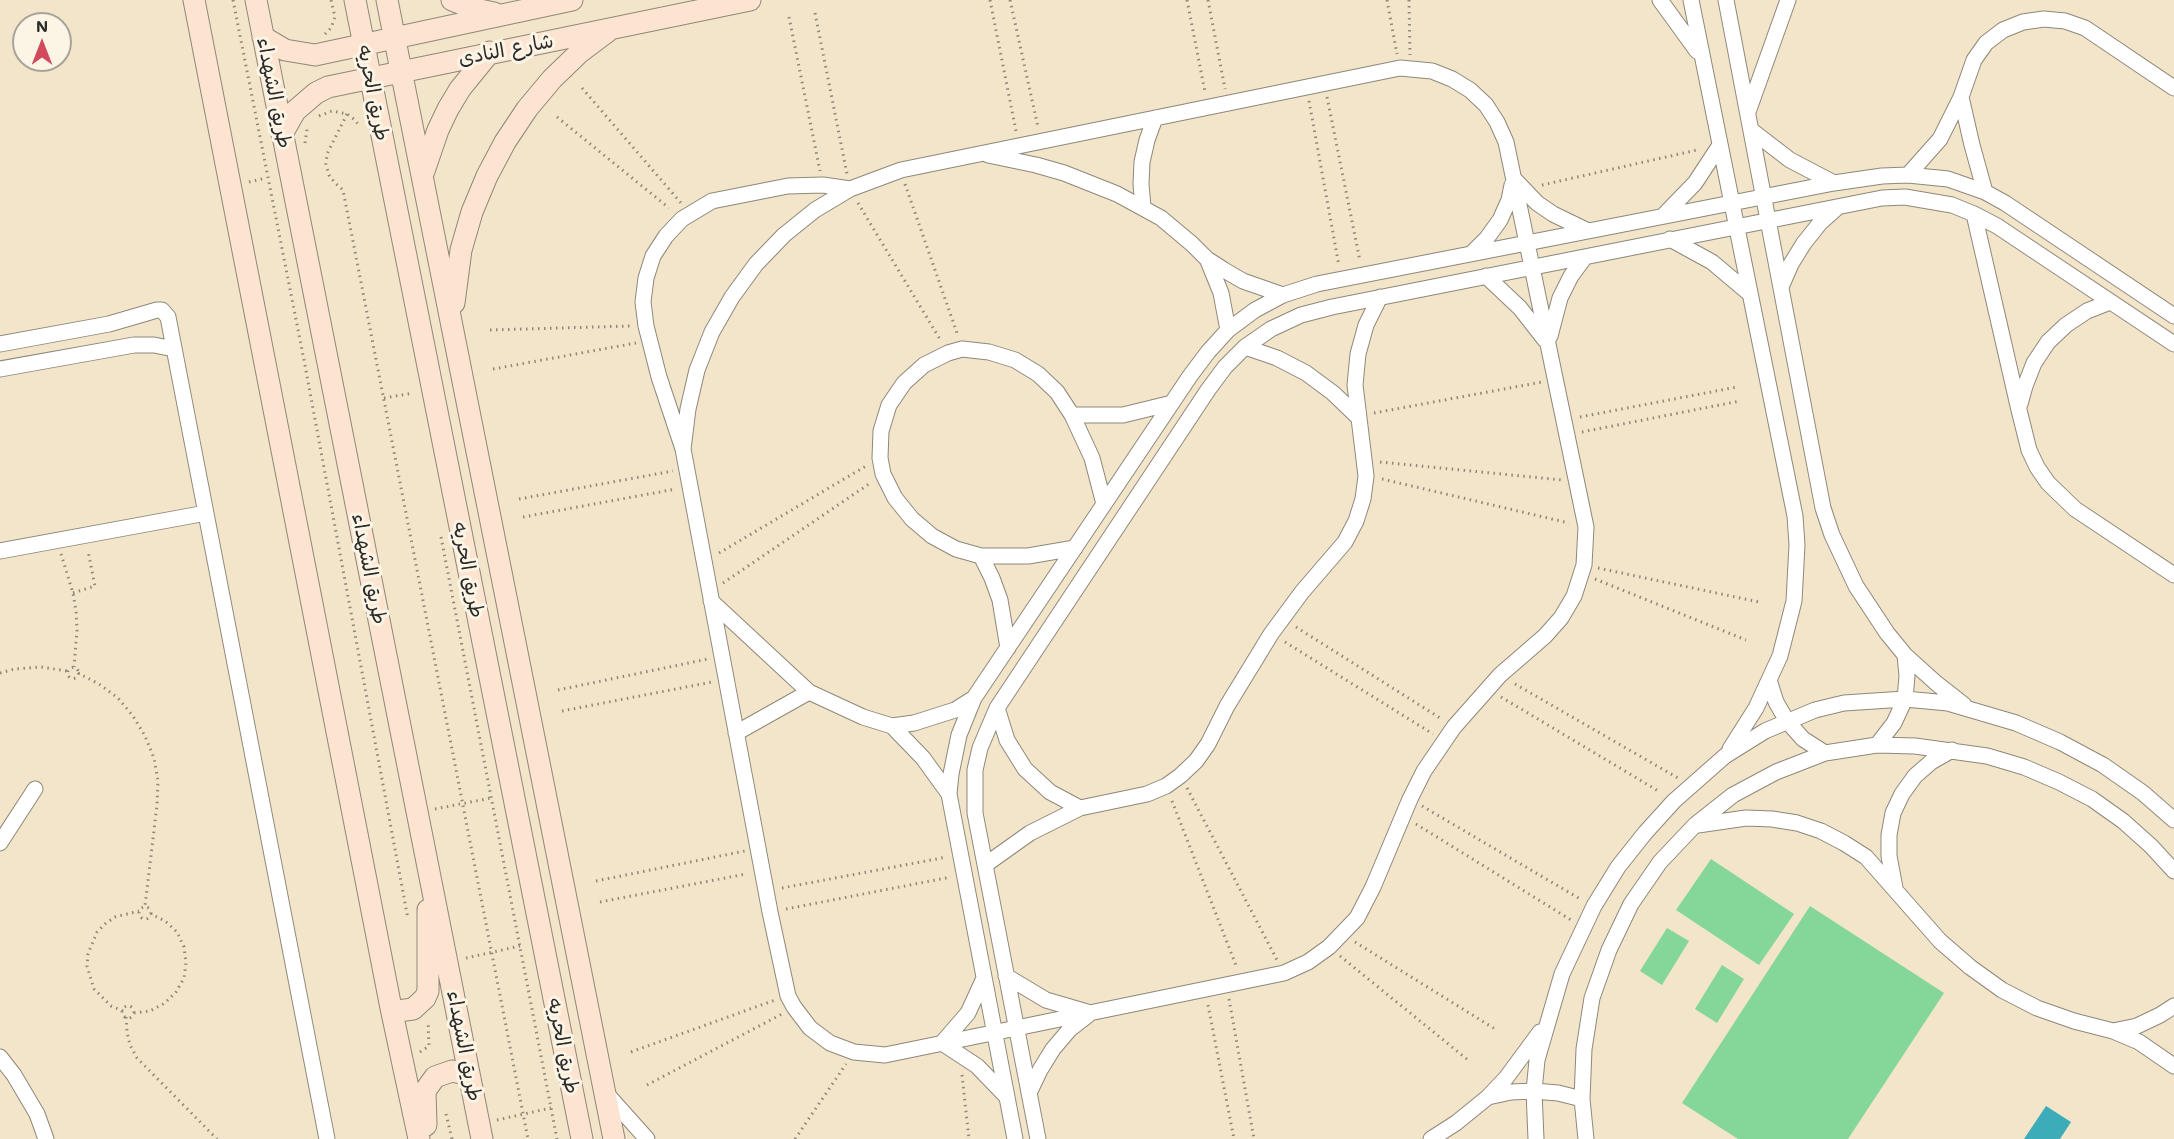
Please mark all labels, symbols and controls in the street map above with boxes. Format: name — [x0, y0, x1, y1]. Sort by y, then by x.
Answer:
north arrow — [12, 12, 72, 72]
text: N — [36, 15, 48, 36]
street label: شارع النادى — [456, 29, 556, 71]
street label: طريق الشهداء — [251, 36, 297, 150]
street label: طريق الحريه — [352, 43, 394, 143]
street label: طريق الشهداء — [346, 512, 392, 626]
street label: طريق الحريه — [447, 520, 489, 620]
street label: طريق الشهداء — [441, 989, 487, 1103]
street label: طريق الحريه — [542, 996, 584, 1096]

